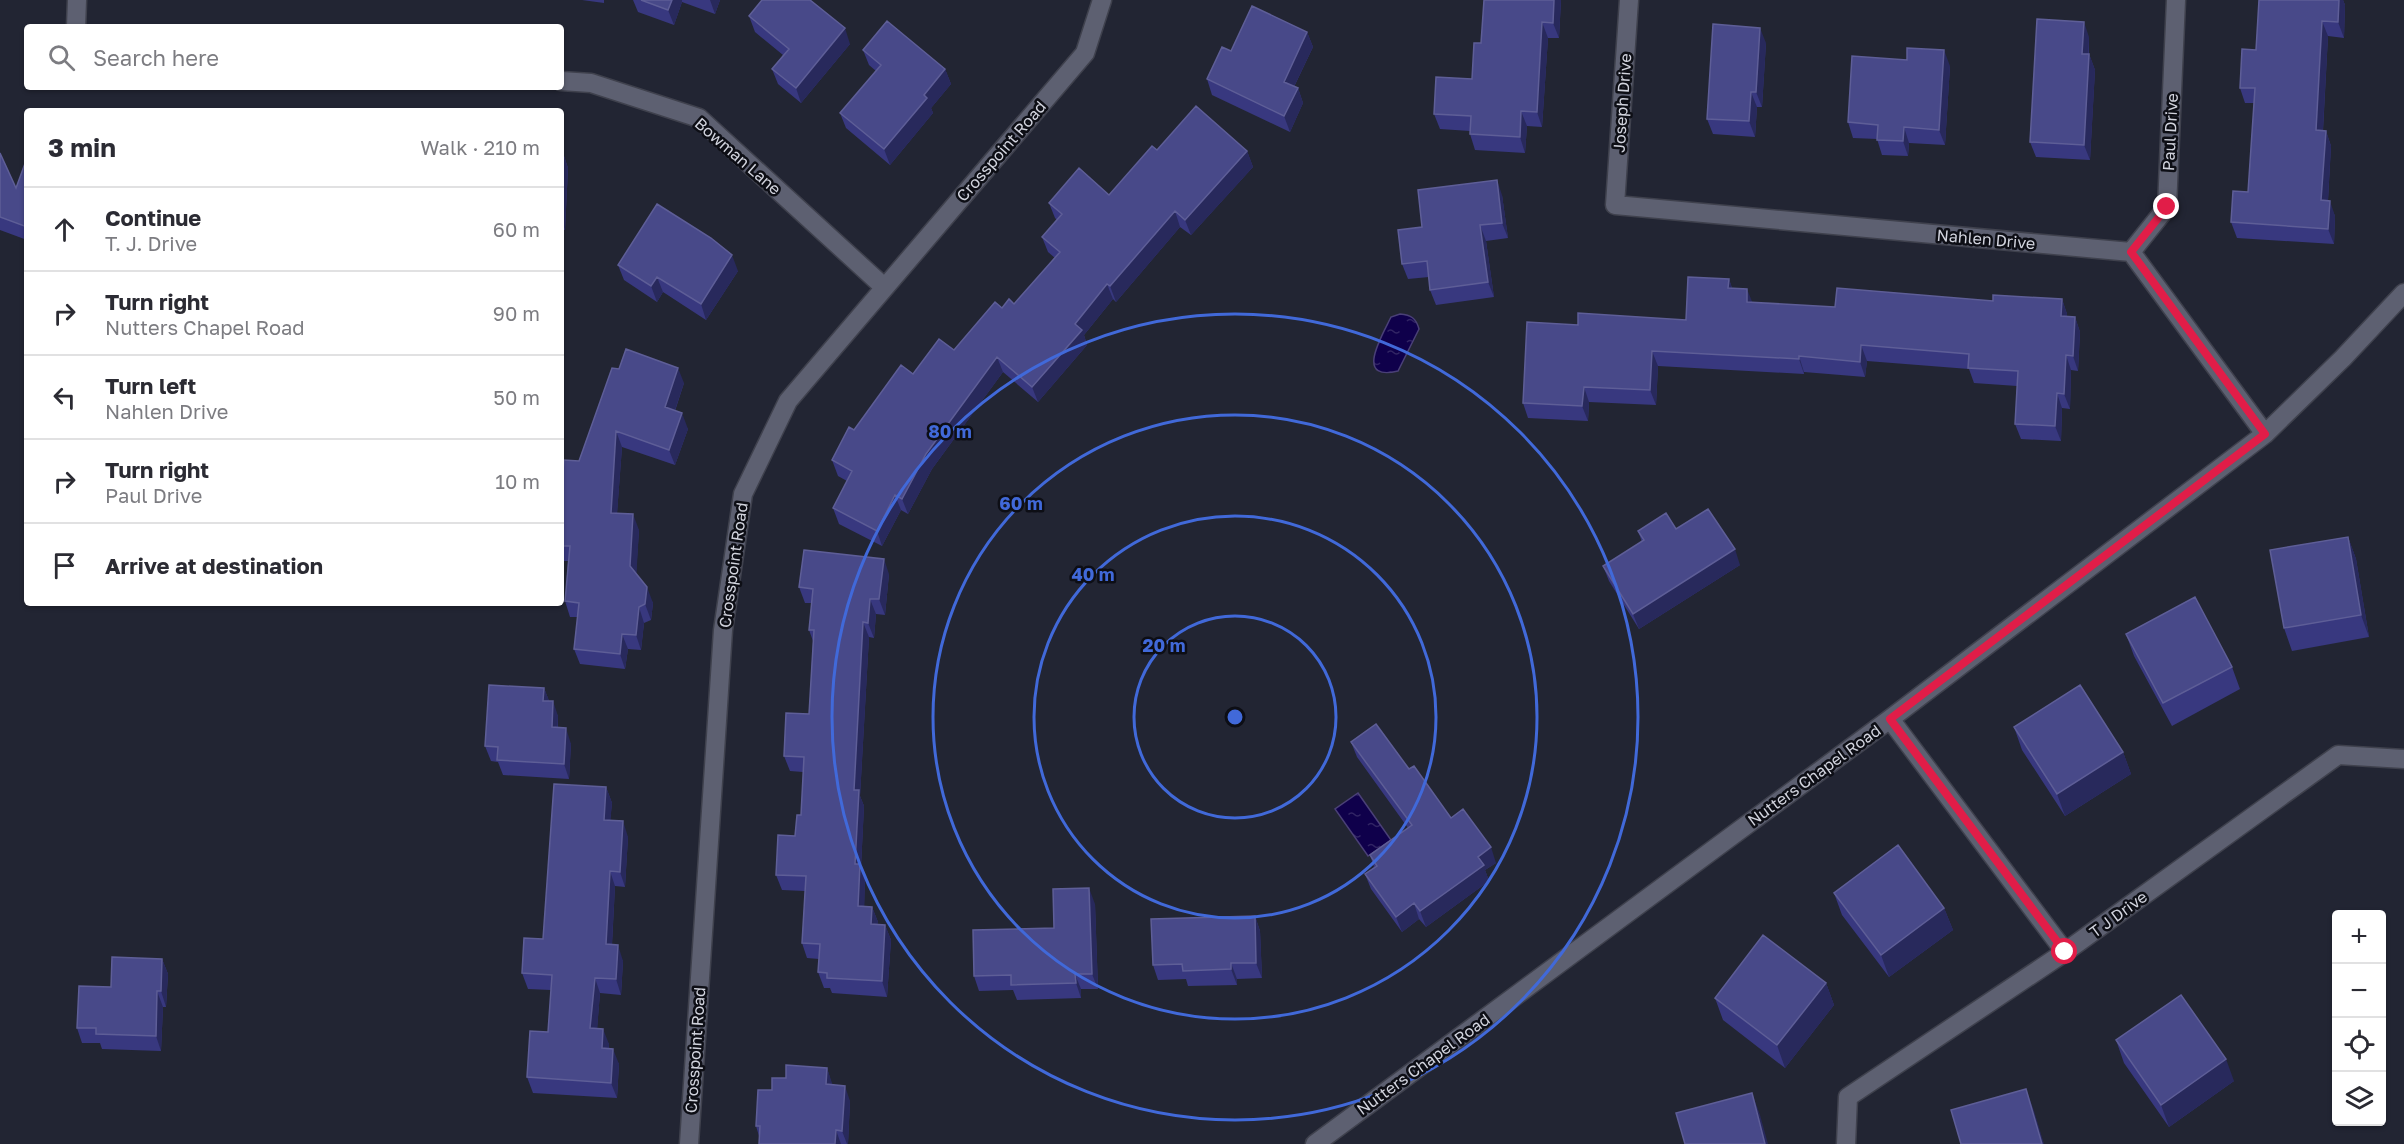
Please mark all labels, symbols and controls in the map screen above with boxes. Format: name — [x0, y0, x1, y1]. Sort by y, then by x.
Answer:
search box — [24, 24, 564, 90]
icon: search — [45, 41, 78, 74]
text: Search here — [93, 44, 219, 71]
street label: Joseph Drive — [1609, 53, 1635, 153]
street label: Paul Drive — [2158, 93, 2182, 171]
street label: Crosspoint Road — [952, 97, 1050, 205]
street label: Bowman Lane — [691, 113, 785, 199]
text: 3 min — [48, 132, 116, 163]
text: Walk · 210 m — [420, 135, 540, 159]
route end — [2153, 193, 2179, 219]
text: Continue — [105, 204, 201, 231]
icon: ahead — [48, 213, 81, 246]
text: 60 m — [493, 217, 540, 241]
street label: Nahlen Drive — [1936, 225, 2036, 253]
text: T. J. Drive — [105, 231, 197, 255]
text: Turn right — [105, 288, 209, 315]
icon: right — [48, 297, 81, 330]
text: 90 m — [493, 301, 540, 325]
text: Nutters Chapel Road — [105, 315, 305, 339]
text: Turn left — [105, 372, 196, 399]
icon: left — [48, 381, 81, 414]
text: 50 m — [493, 385, 540, 409]
text: Nahlen Drive — [105, 399, 228, 423]
text: 80 m — [928, 420, 972, 442]
text: Turn right — [105, 456, 209, 483]
icon: right — [48, 465, 81, 498]
text: 10 m — [495, 469, 540, 493]
text: Paul Drive — [105, 483, 202, 507]
text: 60 m — [999, 492, 1043, 514]
street label: Crosspoint Road — [714, 501, 752, 629]
icon: arrive — [48, 549, 81, 582]
text: Arrive at destination — [105, 552, 323, 579]
text: 40 m — [1071, 563, 1115, 585]
text: 20 m — [1143, 634, 1185, 656]
centre of rings — [1225, 707, 1245, 727]
street label: Nutters Chapel Road — [1744, 720, 1884, 830]
street label: T J Drive — [2085, 886, 2151, 942]
map controls — [2332, 910, 2386, 1126]
button: + — [2332, 910, 2386, 964]
route start — [2051, 938, 2077, 964]
button: − — [2332, 964, 2386, 1018]
street label: Crosspoint Road — [681, 986, 709, 1114]
street label: Nutters Chapel Road — [1353, 1009, 1493, 1119]
button: locate — [2332, 1018, 2386, 1072]
button: layers — [2332, 1072, 2386, 1126]

